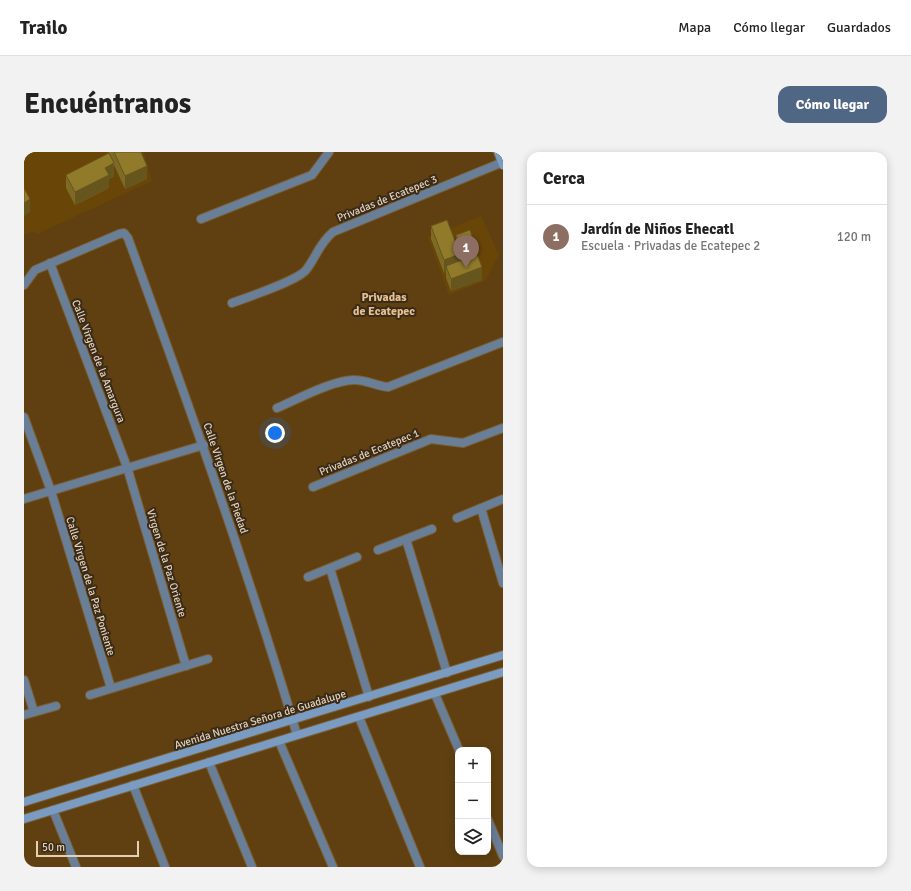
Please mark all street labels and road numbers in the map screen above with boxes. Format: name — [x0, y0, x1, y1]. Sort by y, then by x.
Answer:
street label: Privadas de Ecatepec 3 — [335, 172, 439, 225]
street label: Calle Virgen de la Amargura — [69, 298, 128, 425]
street label: Calle Virgen de la Piedad — [200, 421, 251, 535]
street label: Privadas de Ecatepec 1 — [317, 426, 421, 479]
street label: Virgen de la Paz Oriente — [144, 508, 189, 619]
street label: Calle Virgen de la Paz Poniente — [63, 515, 118, 657]
street label: Avenida Nuestra Señora de Guadalupe — [173, 687, 348, 752]

